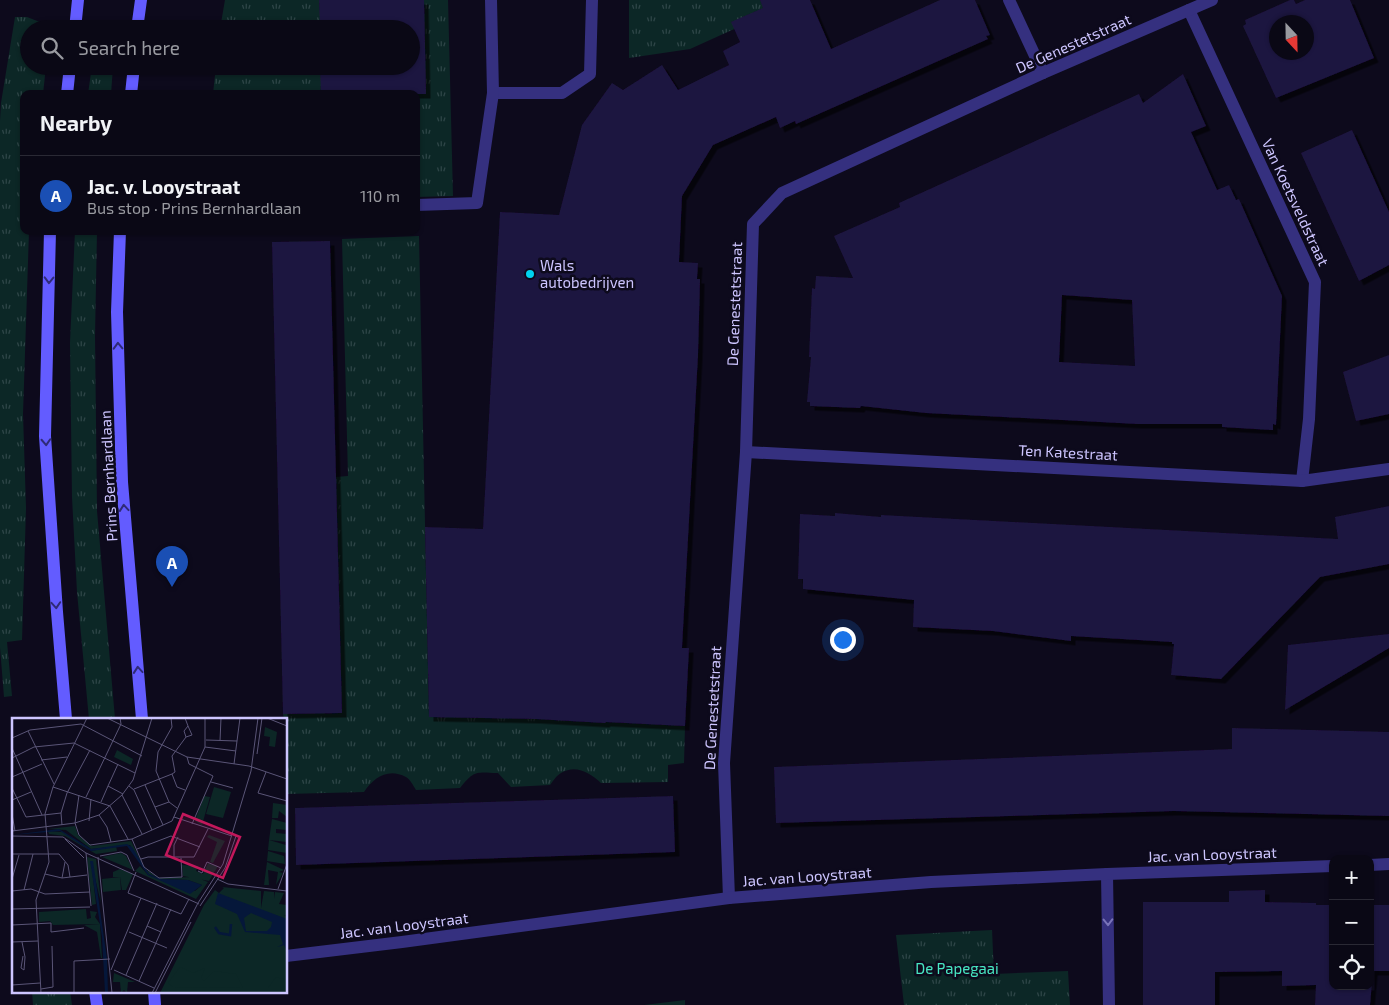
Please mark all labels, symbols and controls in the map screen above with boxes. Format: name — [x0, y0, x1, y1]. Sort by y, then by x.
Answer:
street label: De Genestetstraat — [1013, 9, 1134, 76]
north arrow — [1269, 15, 1314, 60]
search box — [20, 20, 420, 75]
icon: search — [38, 34, 66, 62]
text: Search here — [78, 36, 180, 59]
text: Nearby — [40, 110, 112, 135]
street label: Van Koetsveldstraat — [1259, 136, 1333, 269]
text: Jac. v. Looystraat — [87, 175, 240, 198]
text: A — [51, 186, 61, 205]
text: 110 m — [360, 186, 400, 205]
text: Bus stop · Prins Bernhardlaan — [87, 198, 301, 217]
street label: De Genestetstraat — [723, 241, 745, 366]
place label: Wals autobedrijven — [540, 256, 634, 292]
marker: Wals autobedrijven — [524, 268, 536, 280]
one-way arrow — [44, 276, 54, 284]
one-way arrow — [113, 342, 123, 350]
street label: Prins Bernhardlaan — [96, 410, 120, 542]
one-way arrow — [40, 439, 51, 447]
street label: Ten Katestraat — [1018, 440, 1118, 464]
one-way arrow — [119, 504, 130, 512]
pin: A — [156, 546, 188, 587]
one-way arrow — [51, 601, 62, 609]
your location — [830, 627, 856, 653]
street label: De Genestetstraat — [700, 645, 724, 771]
one-way arrow — [133, 666, 144, 674]
inset map — [12, 718, 288, 992]
street label: Jac. van Looystraat — [1147, 843, 1277, 865]
map controls — [1329, 855, 1374, 990]
button: + — [1329, 855, 1374, 900]
street label: Jac. van Looystraat — [742, 862, 872, 889]
button: − — [1329, 900, 1374, 945]
street label: Jac. van Looystraat — [339, 908, 470, 942]
one-way arrow — [1103, 919, 1113, 927]
button: locate — [1329, 945, 1374, 990]
park label: De Papegaai — [915, 959, 999, 977]

